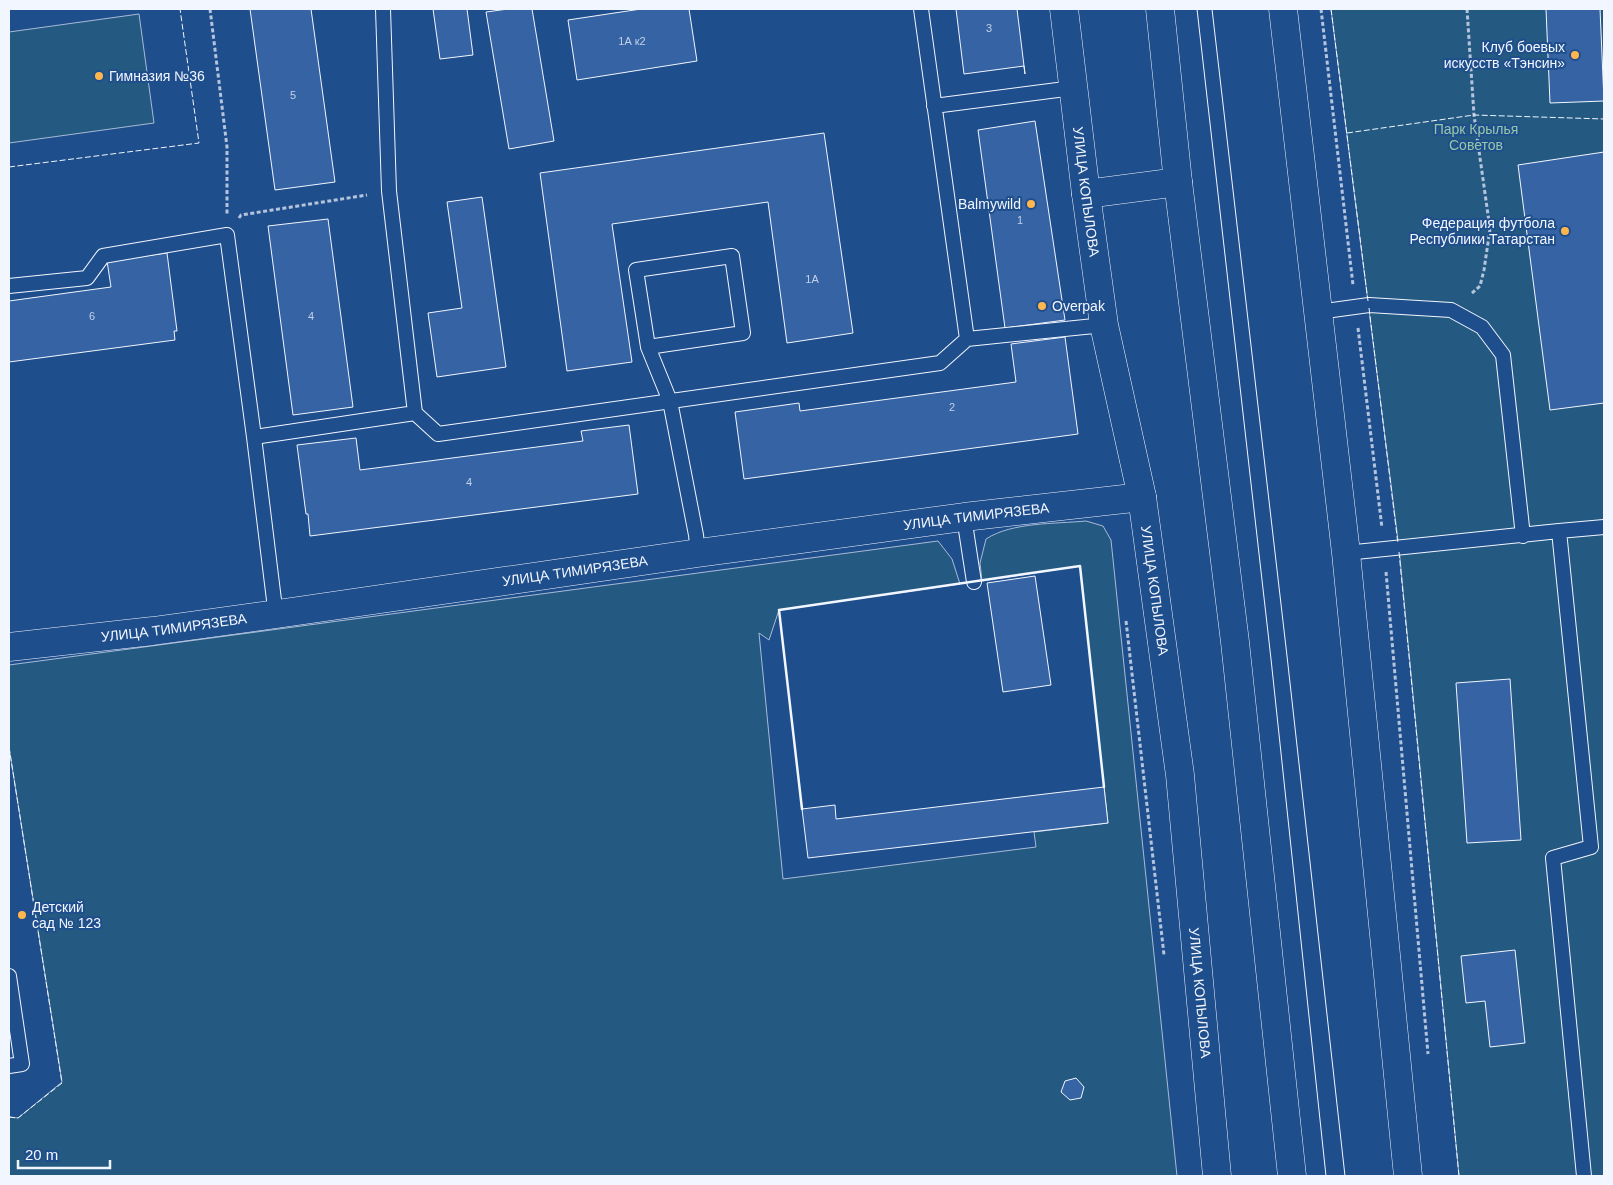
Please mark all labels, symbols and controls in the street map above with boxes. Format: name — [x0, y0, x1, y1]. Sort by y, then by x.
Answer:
house number: 3 — [986, 22, 992, 34]
house number: 1А к2 — [618, 35, 646, 47]
place label: Клуб боевых искусств «Тэнсин» — [1444, 39, 1565, 71]
marker: Клуб боевых искусств «Тэнсин» — [1569, 49, 1581, 61]
place label: Гимназия №36 — [109, 68, 205, 84]
marker: Гимназия №36 — [93, 70, 105, 82]
house number: 5 — [290, 89, 296, 101]
park label: Парк Крылья Советов — [1434, 121, 1518, 153]
street label: УЛИЦА КОПЫЛОВА — [1070, 126, 1103, 258]
place label: Balmywild — [958, 196, 1021, 212]
marker: Balmywild — [1025, 198, 1037, 210]
house number: 1 — [1017, 214, 1023, 226]
place label: Федерация футбола Республики Татарстан — [1410, 215, 1555, 247]
marker: Федерация футбола Республики Татарстан — [1559, 225, 1571, 237]
house number: 1А — [805, 273, 819, 285]
place label: Overpak — [1052, 298, 1106, 314]
marker: Overpak — [1036, 300, 1048, 312]
house number: 6 — [89, 310, 95, 322]
house number: 4 — [308, 310, 314, 322]
house number: 2 — [949, 401, 955, 413]
house number: 4 — [466, 476, 472, 488]
street label: УЛИЦА ТИМИРЯЗЕВА — [902, 499, 1051, 533]
street label: УЛИЦА КОПЫЛОВА — [1138, 525, 1172, 657]
street label: УЛИЦА ТИМИРЯЗЕВА — [501, 552, 649, 589]
street label: УЛИЦА ТИМИРЯЗЕВА — [100, 610, 248, 645]
place label: Детский сад № 123 — [32, 899, 101, 931]
marker: Детский сад № 123 — [16, 909, 28, 921]
street label: УЛИЦА КОПЫЛОВА — [1186, 927, 1214, 1059]
scale bar — [18, 1138, 110, 1170]
text: 20 m — [25, 1146, 58, 1163]

